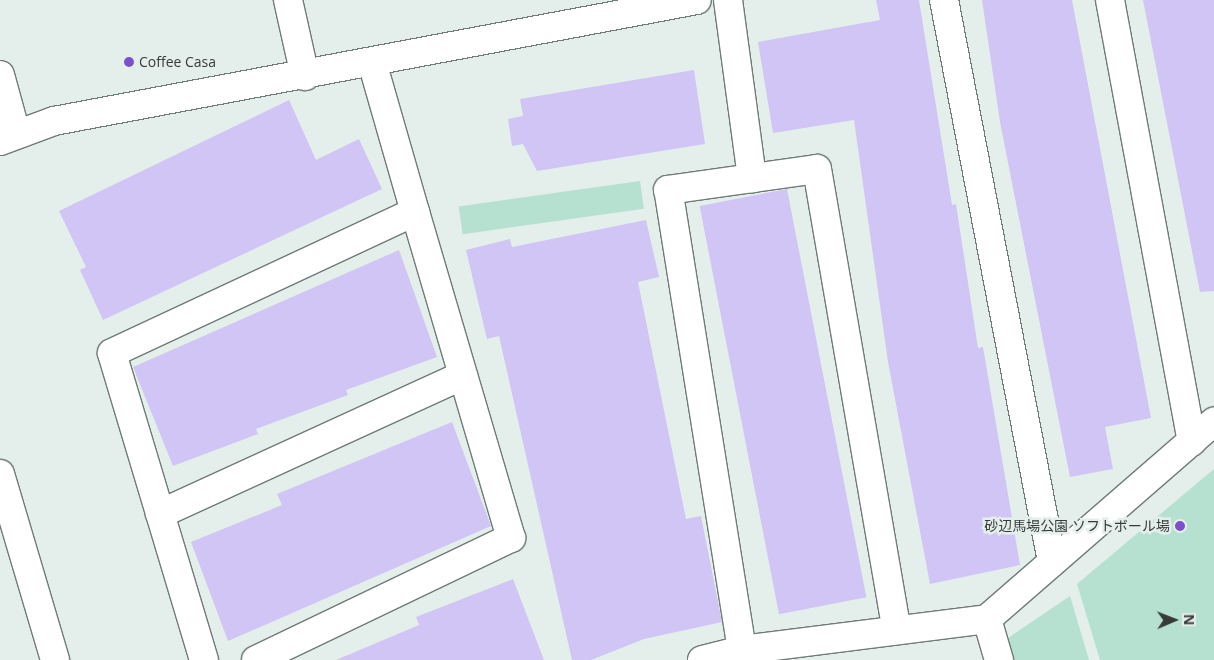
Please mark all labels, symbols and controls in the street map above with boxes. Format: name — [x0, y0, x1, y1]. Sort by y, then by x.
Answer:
place label: Coffee Casa — [139, 54, 216, 70]
marker: Coffee Casa — [123, 56, 135, 68]
place label: 砂辺馬場公園 ソフトボール場 — [984, 518, 1170, 534]
marker: 砂辺馬場公園 ソフトボール場 — [1174, 520, 1186, 532]
north arrow — [1149, 595, 1199, 645]
text: N — [1180, 614, 1199, 626]

